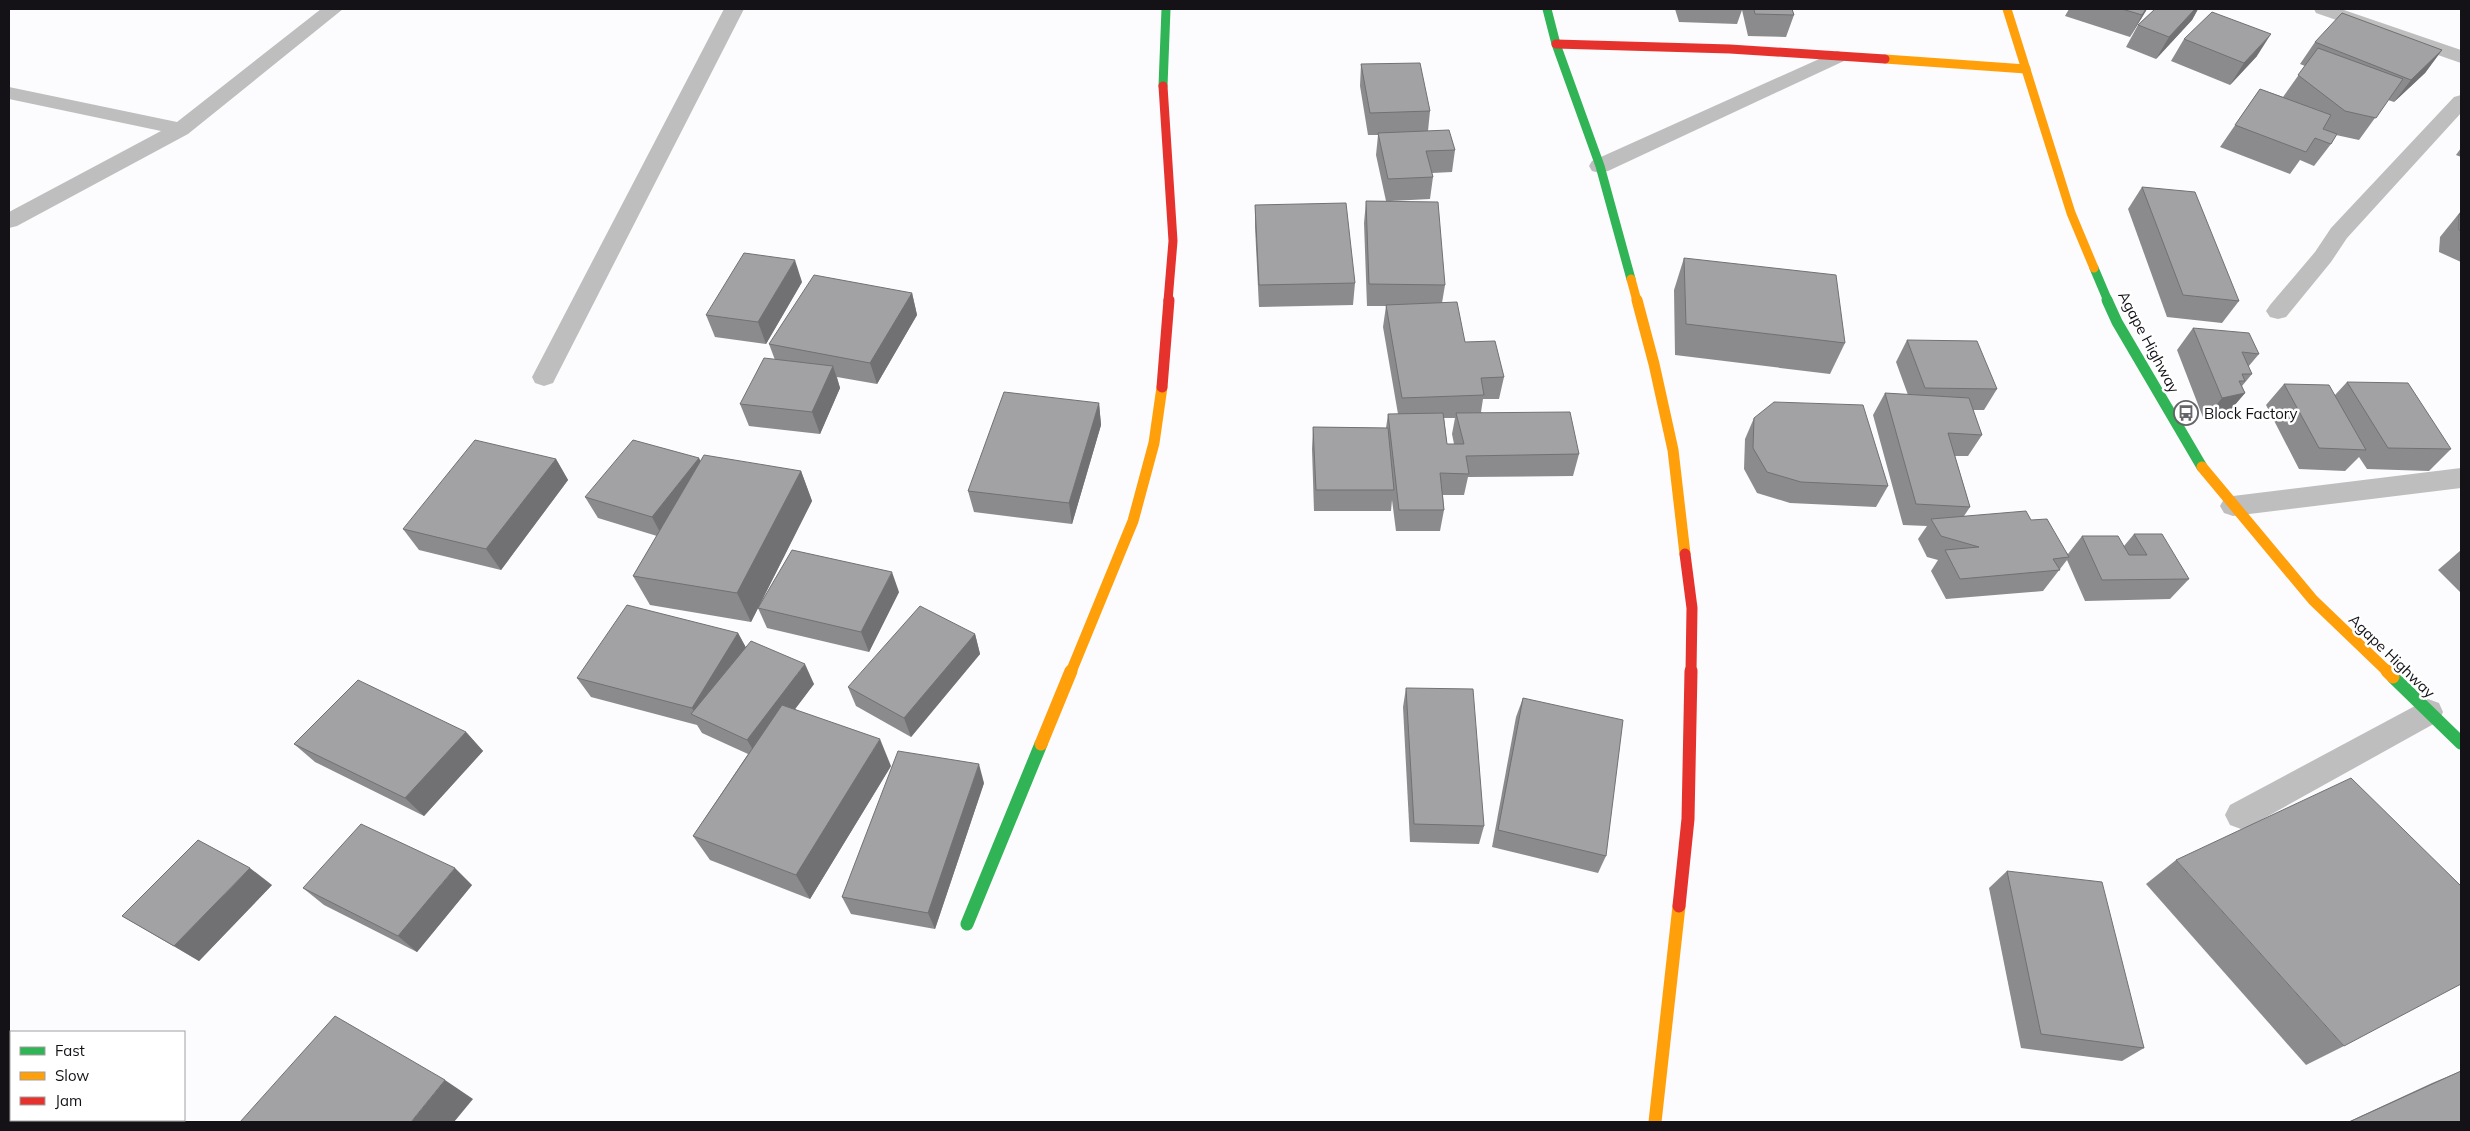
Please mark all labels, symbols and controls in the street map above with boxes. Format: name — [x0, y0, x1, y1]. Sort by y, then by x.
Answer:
street label: Agape Highway — [2114, 288, 2184, 396]
bus stop icon: Block Factory — [2173, 400, 2199, 426]
place label: Block Factory — [2204, 404, 2298, 423]
street label: Agape Highway — [2345, 610, 2439, 702]
legend — [10, 1031, 185, 1121]
text: Fast — [55, 1041, 85, 1060]
text: Slow — [55, 1066, 89, 1085]
text: Jam — [55, 1091, 82, 1110]

